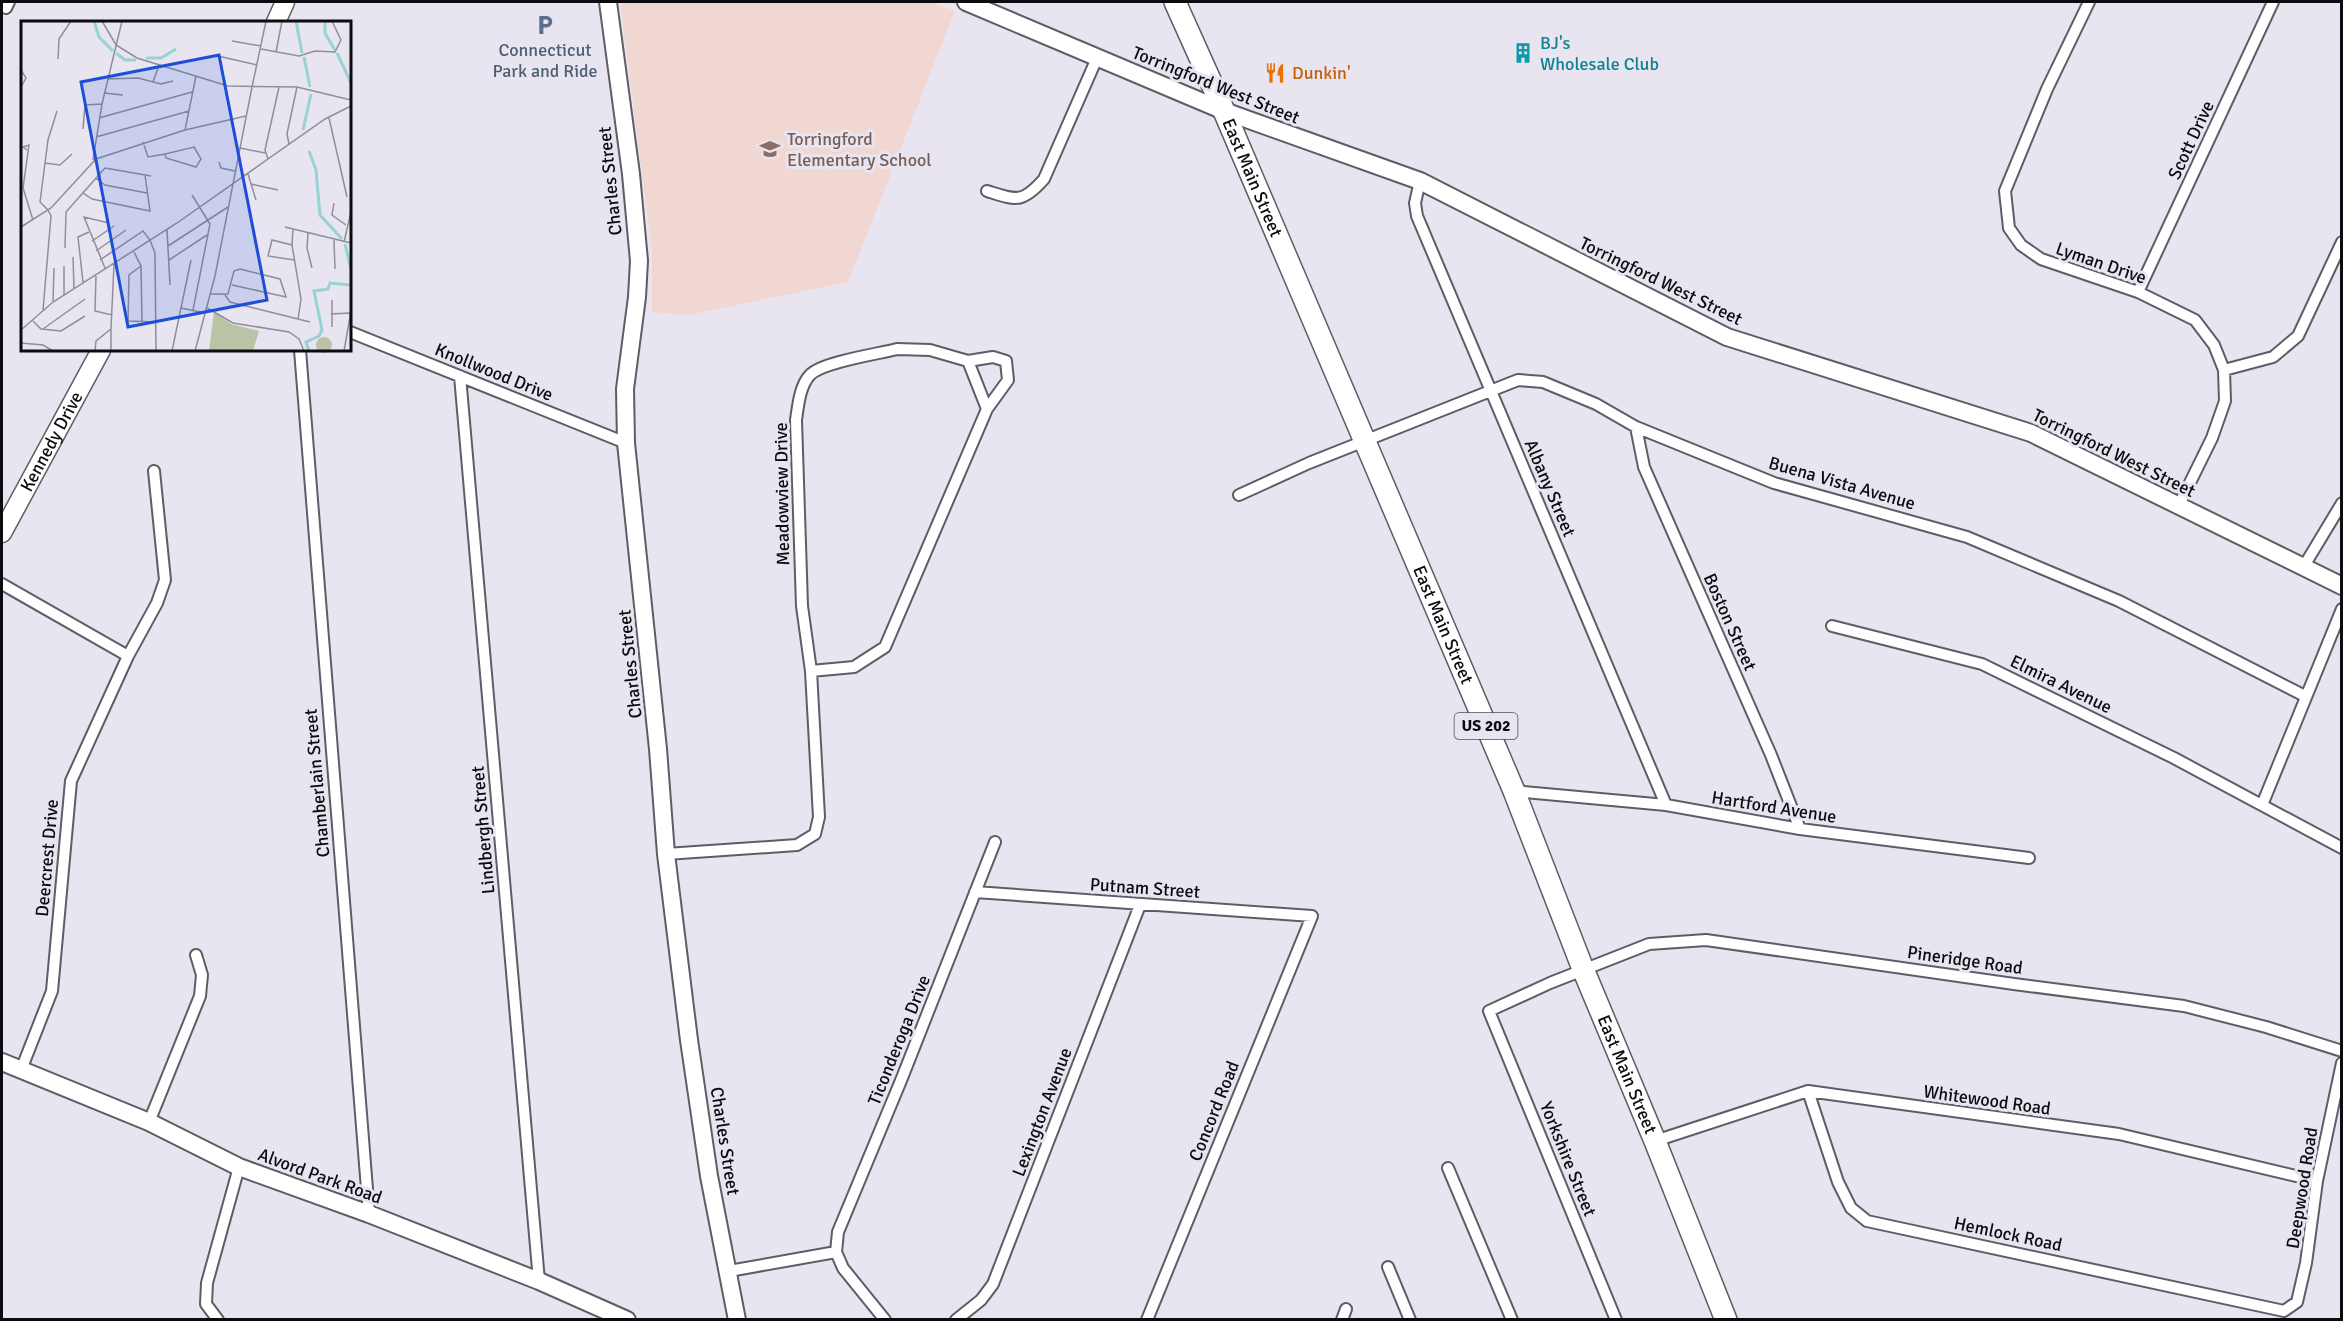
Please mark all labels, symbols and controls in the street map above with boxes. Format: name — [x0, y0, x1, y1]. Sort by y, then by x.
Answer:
parking icon: Connecticut Park and Ride — [533, 13, 557, 37]
inset map — [21, 21, 351, 351]
place label: BJ's Wholesale Club — [1540, 32, 1659, 75]
place label: Connecticut Park and Ride — [492, 39, 598, 82]
street label: Torringford West Street — [1129, 41, 1303, 129]
building icon: BJ's Wholesale Club — [1511, 41, 1535, 65]
restaurant icon: Dunkin' — [1263, 61, 1287, 85]
place label: Dunkin' — [1292, 62, 1351, 84]
street label: Scott Drive — [2163, 97, 2219, 183]
street label: East Main Street — [1217, 115, 1287, 240]
street label: Charles Street — [593, 126, 627, 236]
place label: Torringford Elementary School — [787, 128, 932, 171]
school or university icon: Torringford Elementary School — [758, 137, 782, 161]
street label: Torringford West Street — [1576, 232, 1746, 330]
street label: Lyman Drive — [2053, 237, 2149, 289]
street label: Knollwood Drive — [432, 338, 556, 406]
street label: Kennedy Drive — [16, 388, 87, 495]
street label: Torringford West Street — [2029, 404, 2199, 502]
street label: Meadowview Drive — [770, 422, 794, 566]
street label: Albany Street — [1520, 436, 1580, 540]
street label: Buena Vista Avenue — [1766, 452, 1918, 514]
street label: East Main Street — [1408, 562, 1478, 687]
street label: Boston Street — [1699, 570, 1761, 674]
street label: Charles Street — [613, 609, 647, 719]
street label: Elmira Avenue — [2006, 650, 2116, 718]
street label: Chamberlain Street — [300, 708, 334, 858]
road number: US 202 — [1454, 713, 1518, 739]
street label: Lindbergh Street — [466, 765, 500, 895]
street label: Hartford Avenue — [1710, 786, 1838, 828]
street label: Deercrest Drive — [31, 798, 63, 918]
street label: Putnam Street — [1089, 873, 1201, 903]
street label: Pineridge Road — [1906, 941, 2024, 979]
street label: Ticonderoga Drive — [863, 972, 935, 1108]
street label: East Main Street — [1593, 1012, 1662, 1137]
street label: Lexington Avenue — [1007, 1045, 1077, 1179]
street label: Concord Road — [1184, 1058, 1244, 1164]
street label: Whitewood Road — [1922, 1080, 2052, 1120]
street label: Charles Street — [706, 1085, 744, 1197]
street label: Yorkshire Street — [1535, 1098, 1601, 1220]
street label: Deepwood Road — [2282, 1126, 2322, 1250]
street label: Alvord Park Road — [255, 1143, 385, 1209]
street label: Hemlock Road — [1952, 1212, 2064, 1256]

